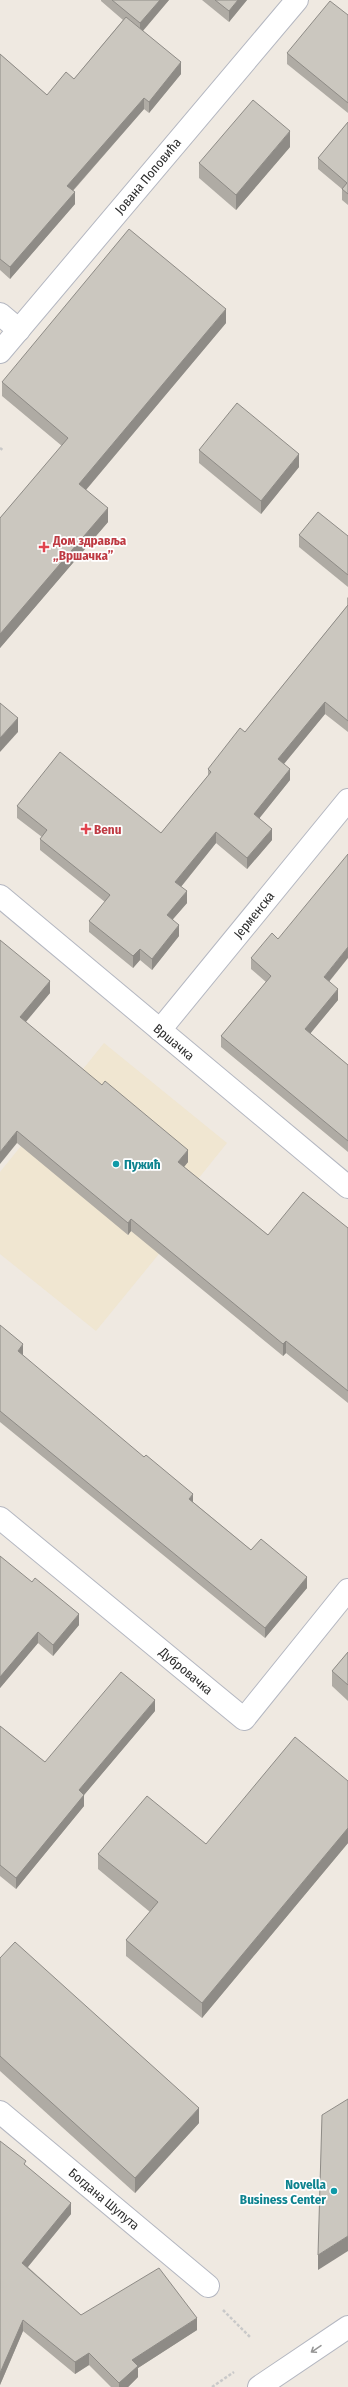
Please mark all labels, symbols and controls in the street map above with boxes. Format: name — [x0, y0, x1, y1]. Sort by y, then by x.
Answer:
street label: Јована Поповића — [112, 135, 184, 217]
place label: Дом здравља „Вршачка” — [52, 533, 127, 563]
marker: Дом здравља „Вршачка” — [38, 541, 50, 553]
place label: Benu — [94, 822, 122, 837]
marker: Benu — [81, 824, 91, 834]
street label: Јерменска — [231, 889, 277, 941]
street label: Вршачка — [151, 1021, 197, 1063]
place label: Пужић — [124, 1157, 161, 1172]
marker: Пужић — [111, 1159, 121, 1169]
street label: Дубровачка — [156, 1644, 216, 1698]
street label: Богдана Шупута — [66, 2165, 142, 2233]
place label: Novella Business Center — [240, 2177, 327, 2207]
marker: Novella Business Center — [329, 2186, 339, 2196]
one-way arrow — [310, 2345, 321, 2353]

